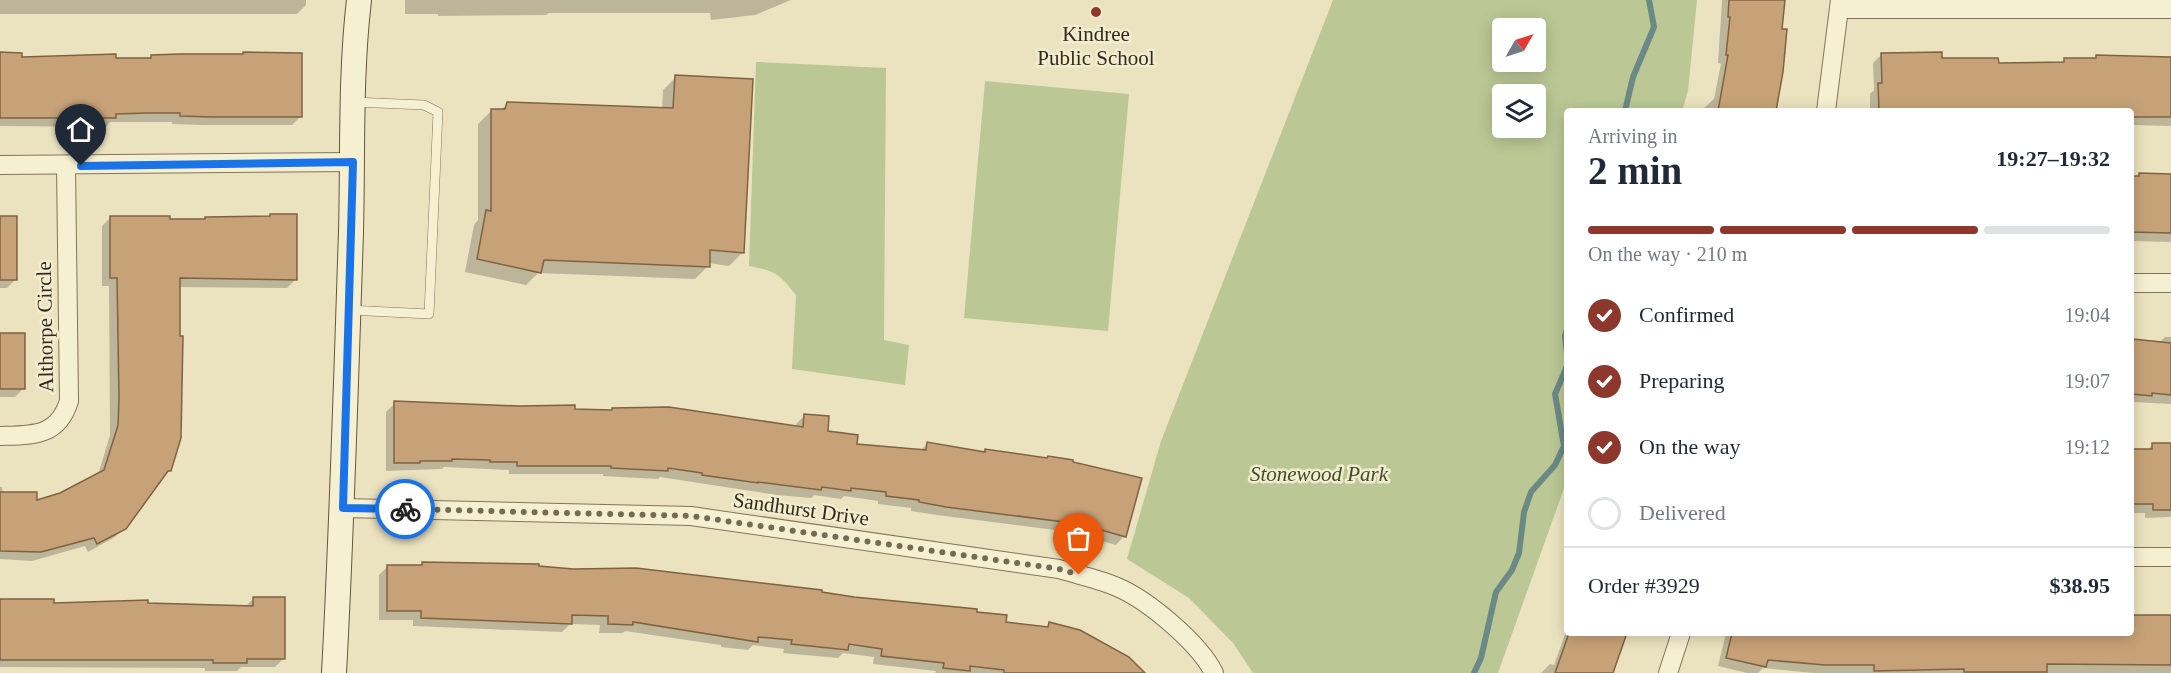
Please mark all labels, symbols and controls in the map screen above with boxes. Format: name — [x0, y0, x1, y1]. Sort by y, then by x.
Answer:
marker: Kindree Public School — [1089, 5, 1103, 19]
north arrow — [1492, 18, 1546, 72]
map controls — [1492, 18, 1546, 138]
place label: Kindree Public School — [1037, 22, 1155, 70]
button: layers — [1492, 84, 1546, 138]
pin — [55, 104, 106, 166]
icon: home — [64, 113, 97, 146]
text: Arriving in — [1588, 125, 1677, 147]
text: 19:27–19:32 — [1996, 146, 2110, 171]
text: 2 min — [1588, 149, 1682, 192]
text: On the way · 210 m — [1588, 243, 1747, 265]
street label: Althorpe Circle — [32, 261, 58, 393]
icon: check — [1588, 299, 1621, 332]
text: Confirmed — [1639, 302, 1734, 327]
text: 19:04 — [2064, 304, 2110, 326]
icon: check — [1588, 365, 1621, 398]
text: Preparing — [1639, 368, 1725, 393]
text: 19:07 — [2064, 370, 2110, 392]
icon: check — [1588, 431, 1621, 464]
text: On the way — [1639, 434, 1740, 459]
text: 19:12 — [2064, 436, 2110, 458]
park label: Stonewood Park — [1250, 462, 1389, 486]
courier — [375, 479, 435, 539]
street label: Sandhurst Drive — [731, 488, 871, 530]
icon: bike — [389, 493, 422, 526]
text: Delivered — [1639, 500, 1726, 525]
pin — [1053, 513, 1104, 575]
icon: bag — [1062, 522, 1095, 555]
text: Order #3929 — [1588, 573, 1700, 598]
text: $38.95 — [2050, 573, 2110, 598]

